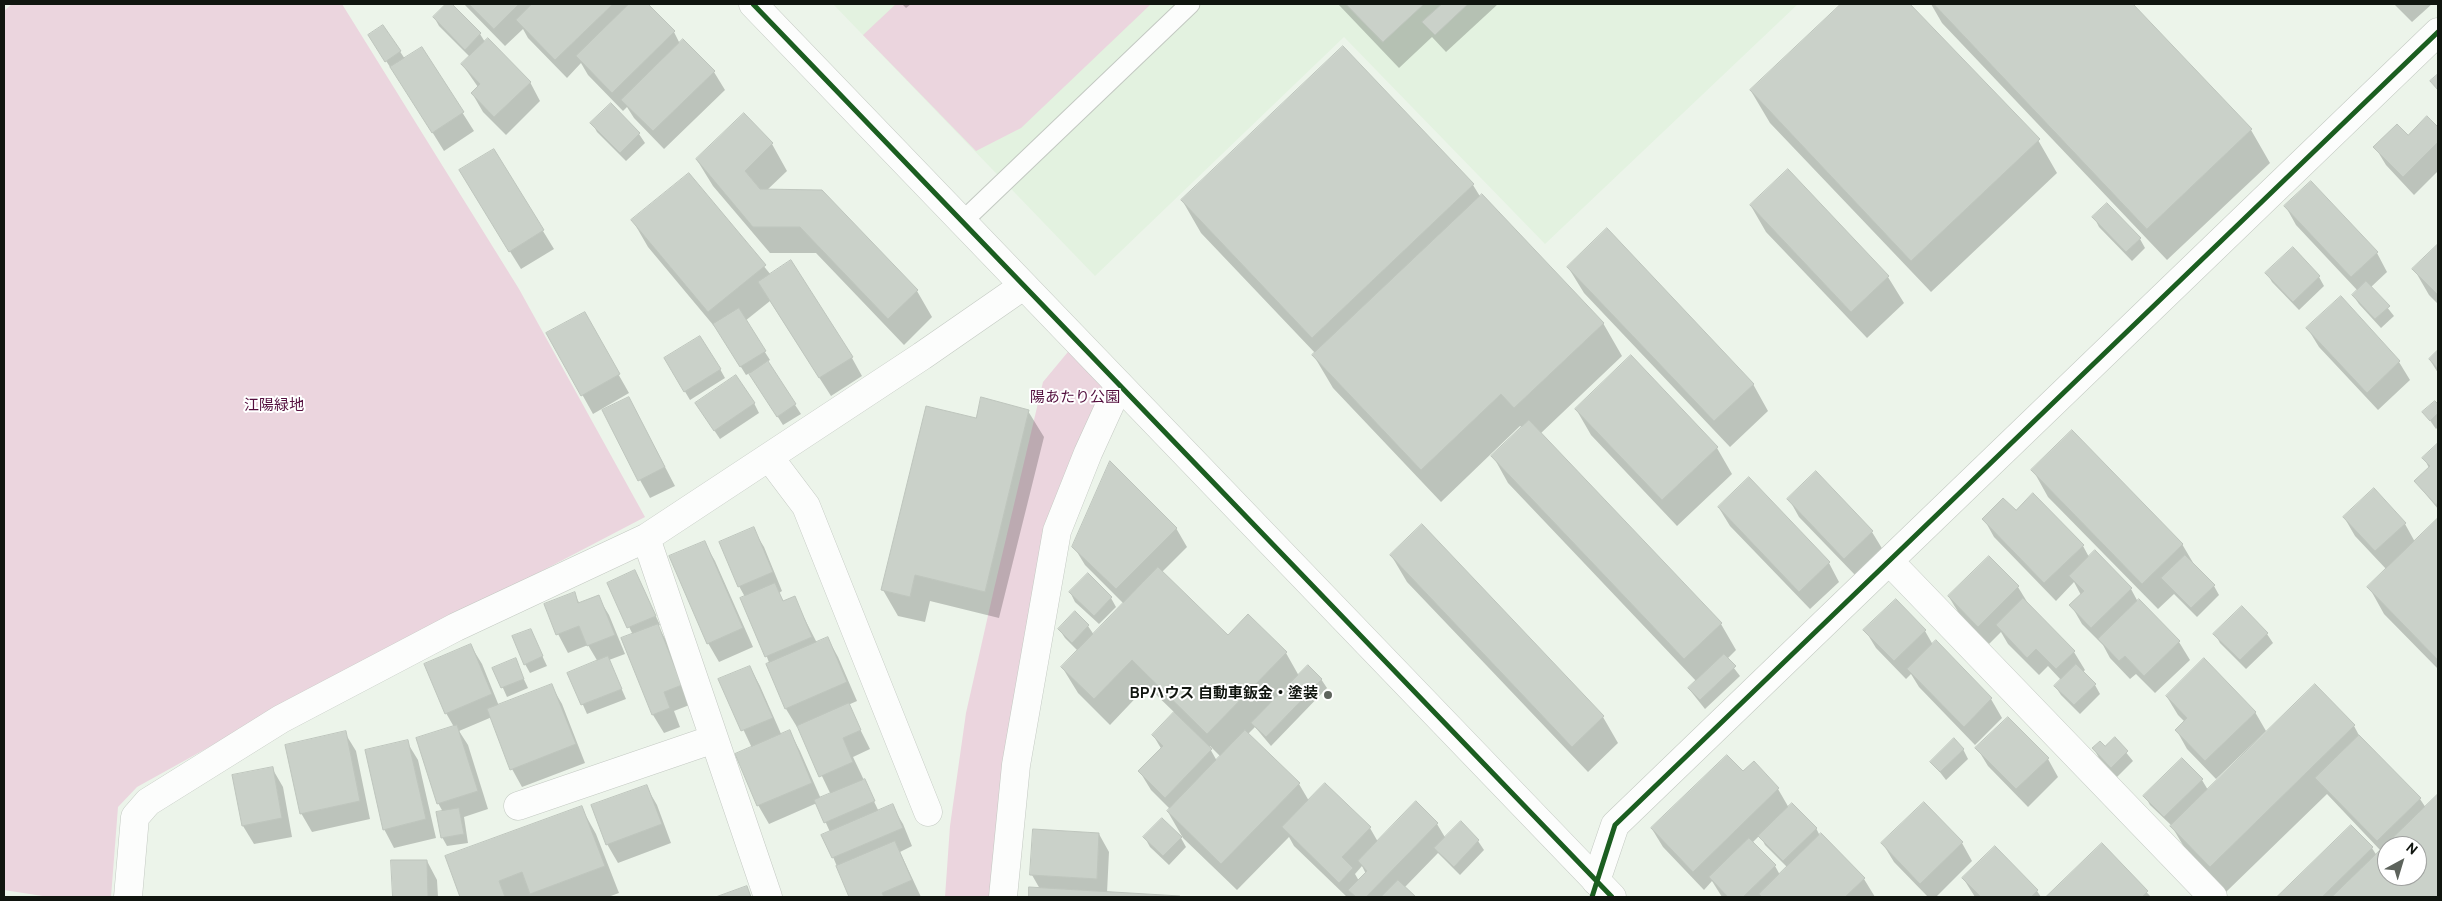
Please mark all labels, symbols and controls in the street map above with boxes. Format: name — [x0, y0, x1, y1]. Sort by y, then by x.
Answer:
park label: 陽あたり公園 — [1030, 390, 1120, 408]
park label: 江陽緑地 — [244, 398, 304, 416]
place label: BPハウス 自動車鈑金・塗装 — [1129, 686, 1318, 704]
marker: BPハウス 自動車鈑金・塗装 — [1322, 689, 1334, 701]
north arrow — [2377, 836, 2427, 886]
text: N — [2402, 840, 2420, 860]

